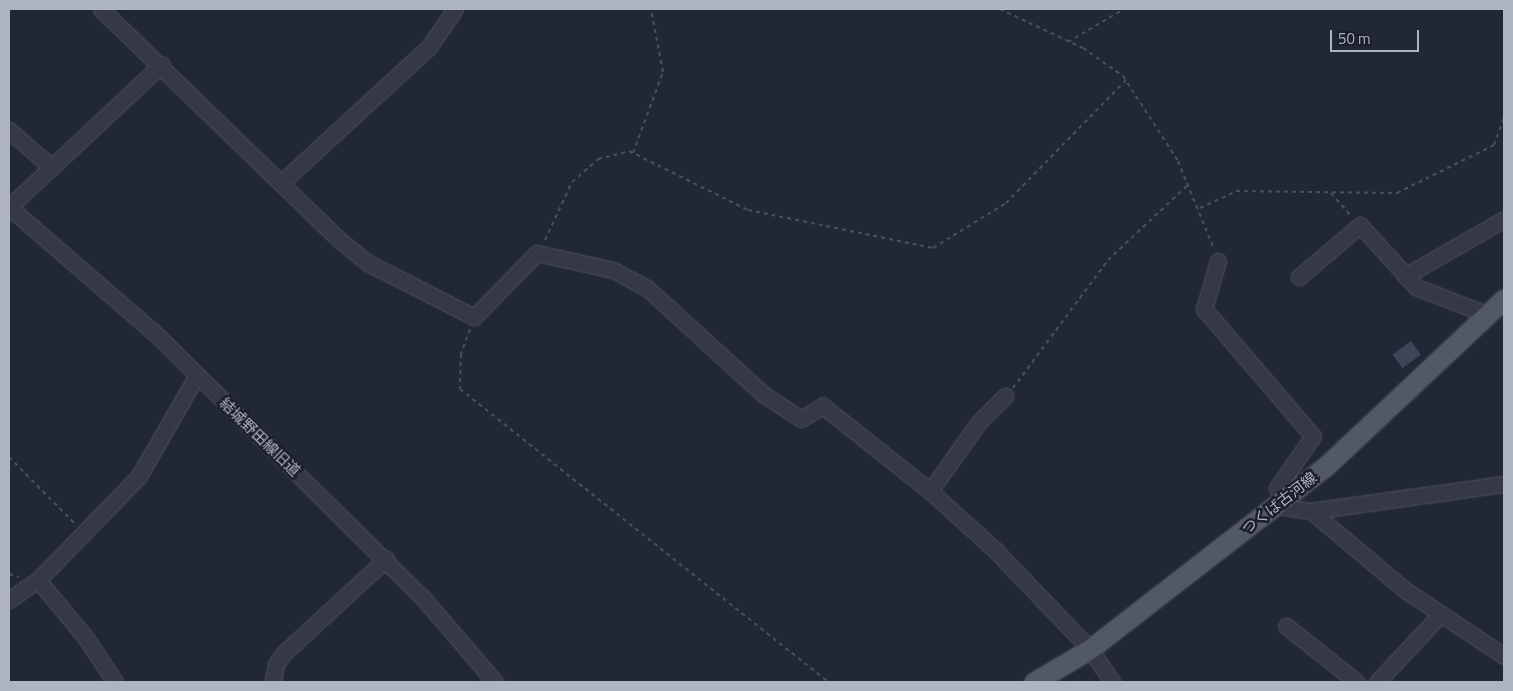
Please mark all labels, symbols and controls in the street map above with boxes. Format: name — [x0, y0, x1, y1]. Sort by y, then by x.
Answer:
scale bar — [1333, 20, 1422, 52]
text: 50 m — [1338, 27, 1371, 50]
street label: 結城野田線旧道 — [216, 394, 304, 480]
street label: つくば古河線 — [1238, 468, 1320, 538]

